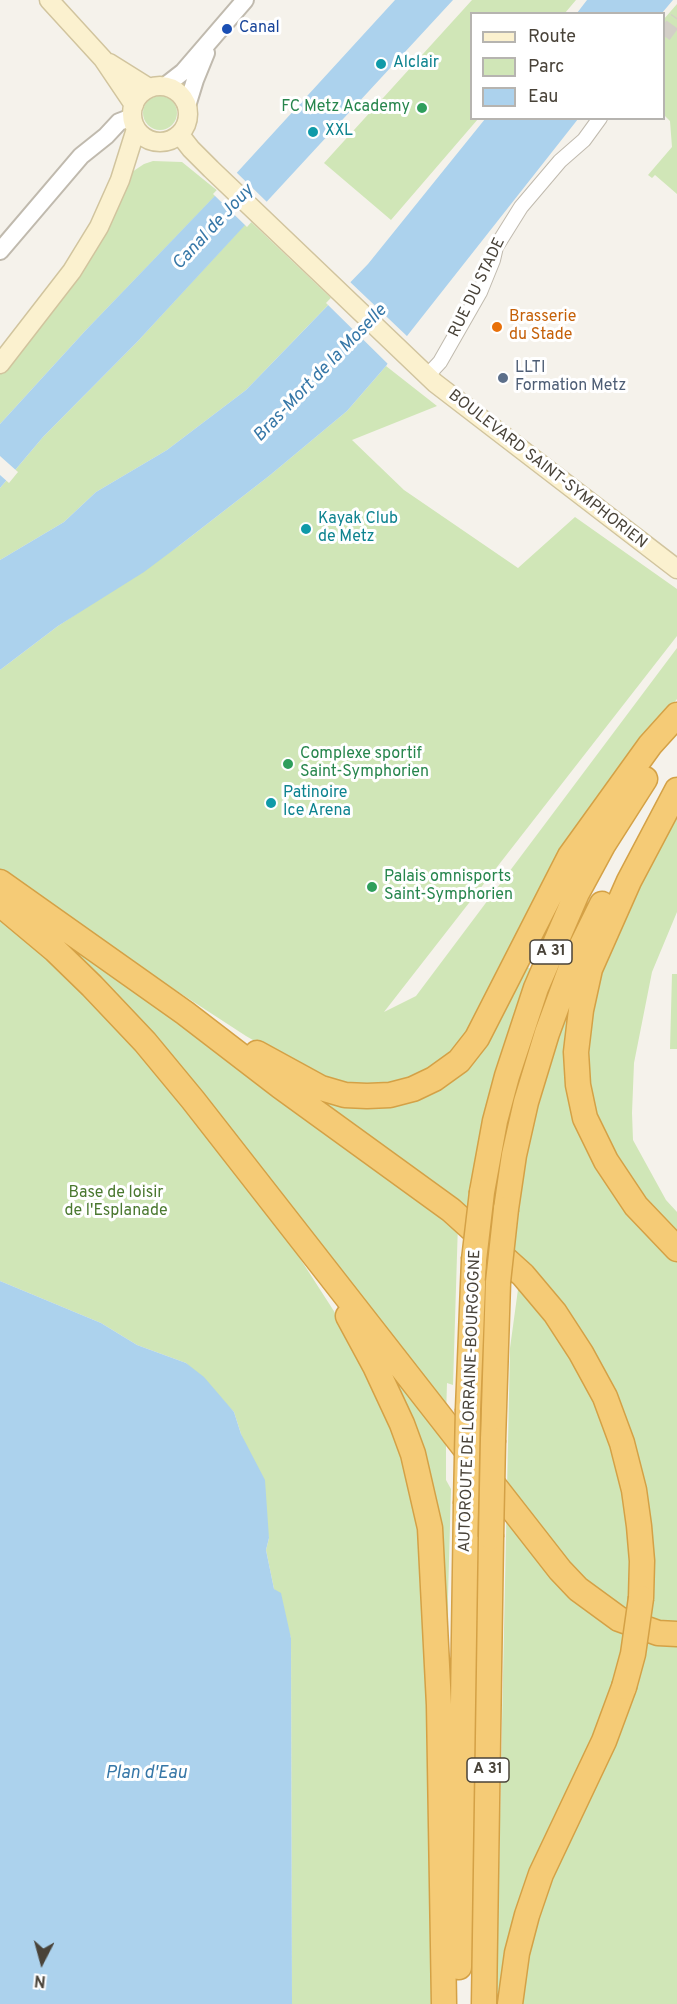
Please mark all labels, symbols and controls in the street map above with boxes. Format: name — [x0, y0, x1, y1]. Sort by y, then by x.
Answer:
legend — [470, 12, 665, 120]
place label: Canal — [239, 19, 280, 39]
marker: Canal — [220, 22, 234, 36]
text: Route — [528, 26, 576, 49]
place label: Alclair — [393, 54, 439, 74]
text: Parc — [528, 56, 564, 79]
marker: Alclair — [374, 57, 388, 71]
text: Eau — [528, 86, 558, 109]
place label: FC Metz Academy — [281, 98, 410, 118]
marker: FC Metz Academy — [415, 101, 429, 115]
place label: XXL — [325, 122, 353, 142]
marker: XXL — [306, 125, 320, 139]
water label: Canal de Jouy — [169, 181, 259, 275]
street label: RUE DU STADE — [446, 235, 510, 341]
water label: Bras-Mort de la Moselle — [250, 301, 392, 447]
place label: Brasserie du Stade — [509, 308, 576, 346]
marker: Brasserie du Stade — [490, 320, 504, 334]
place label: LLTI Formation Metz — [515, 359, 626, 397]
marker: LLTI Formation Metz — [496, 371, 510, 385]
street label: BOULEVARD SAINT-SYMPHORIEN — [444, 386, 650, 554]
place label: Kayak Club de Metz — [318, 510, 398, 548]
marker: Kayak Club de Metz — [299, 522, 313, 536]
place label: Complexe sportif Saint-Symphorien — [300, 745, 429, 783]
marker: Complexe sportif Saint-Symphorien — [281, 757, 295, 771]
place label: Patinoire Ice Arena — [283, 784, 351, 822]
marker: Patinoire Ice Arena — [264, 796, 278, 810]
place label: Palais omnisports Saint-Symphorien — [384, 868, 513, 906]
marker: Palais omnisports Saint-Symphorien — [365, 880, 379, 894]
road number: A 31 — [530, 940, 572, 964]
park label: Base de loisir de l'Esplanade — [65, 1184, 167, 1222]
street label: AUTOROUTE DE LORRAINE-BOURGOGNE — [456, 1249, 486, 1553]
road number: A 31 — [467, 1758, 509, 1782]
water label: Plan d'Eau — [105, 1763, 187, 1785]
north arrow — [12, 1932, 72, 1992]
text: N — [33, 1969, 47, 1990]

